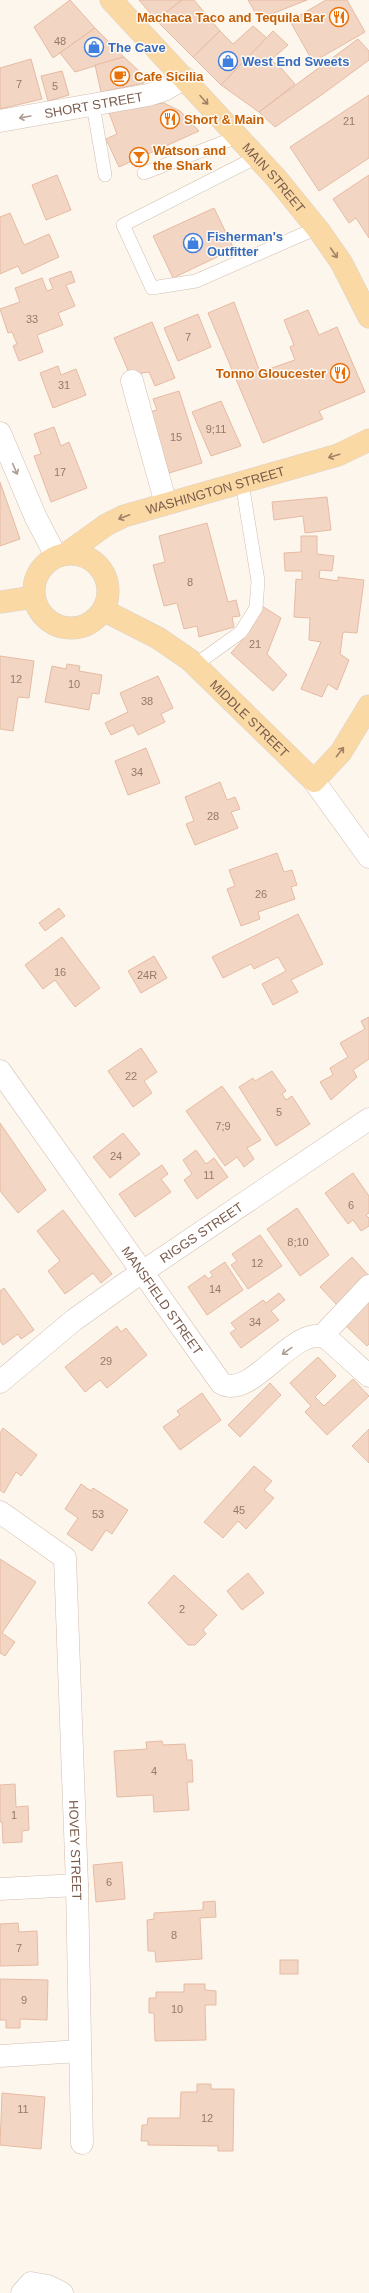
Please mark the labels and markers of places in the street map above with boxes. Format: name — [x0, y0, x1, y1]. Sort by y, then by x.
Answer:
restaurant icon: Machaca Taco and Tequila Bar — [328, 6, 350, 28]
place label: Machaca Taco and Tequila Bar — [137, 10, 325, 25]
shop icon: The Cave — [83, 36, 105, 58]
place label: The Cave — [108, 40, 166, 55]
shop icon: West End Sweets — [217, 50, 239, 72]
place label: West End Sweets — [242, 54, 349, 69]
cafe icon: Cafe Sicilia — [109, 65, 131, 87]
place label: Cafe Sicilia — [134, 69, 204, 84]
restaurant icon: Short & Main — [159, 108, 181, 130]
place label: Short & Main — [184, 112, 264, 127]
place label: Watson and the Shark — [153, 143, 226, 173]
bar icon: Watson and the Shark — [128, 146, 150, 168]
place label: Fisherman's Outfitter — [207, 229, 283, 259]
shop icon: Fisherman's Outfitter — [182, 232, 204, 254]
restaurant icon: Tonno Gloucester — [329, 362, 351, 384]
place label: Tonno Gloucester — [216, 366, 326, 381]

